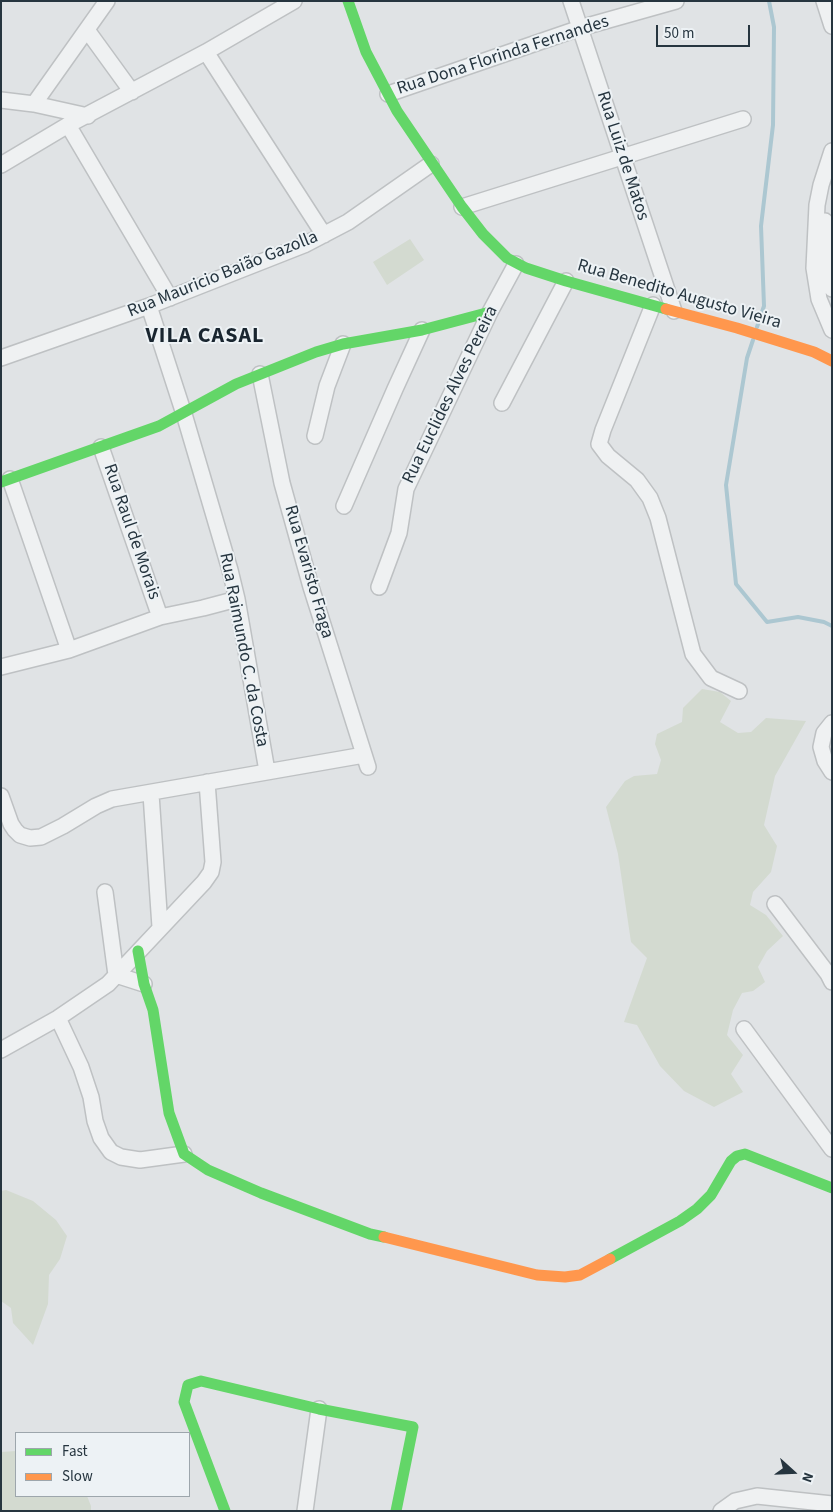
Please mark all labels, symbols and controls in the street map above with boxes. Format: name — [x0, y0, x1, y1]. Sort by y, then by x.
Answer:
street label: Rua Dona Florinda Fernandes — [394, 12, 612, 100]
scale bar — [658, 15, 752, 47]
text: 50 m — [664, 23, 694, 44]
street label: Rua Luiz de Matos — [591, 89, 653, 223]
street label: Rua Mauricio Baião Gazolla — [125, 227, 321, 323]
street label: Rua Benedito Augusto Vieira — [574, 256, 784, 334]
street label: Rua Euclides Alves Pereira — [399, 303, 503, 487]
district label: VILA CASAL — [144, 324, 266, 350]
street label: Rua Raul de Morais — [98, 461, 164, 603]
street label: Rua Evaristo Fraga — [279, 503, 337, 641]
street label: Rua Raimundo C. da Costa — [214, 551, 272, 749]
legend — [15, 1432, 190, 1497]
text: Fast — [62, 1441, 88, 1462]
north arrow — [768, 1447, 818, 1497]
text: Slow — [62, 1466, 93, 1487]
text: N — [796, 1469, 818, 1485]

